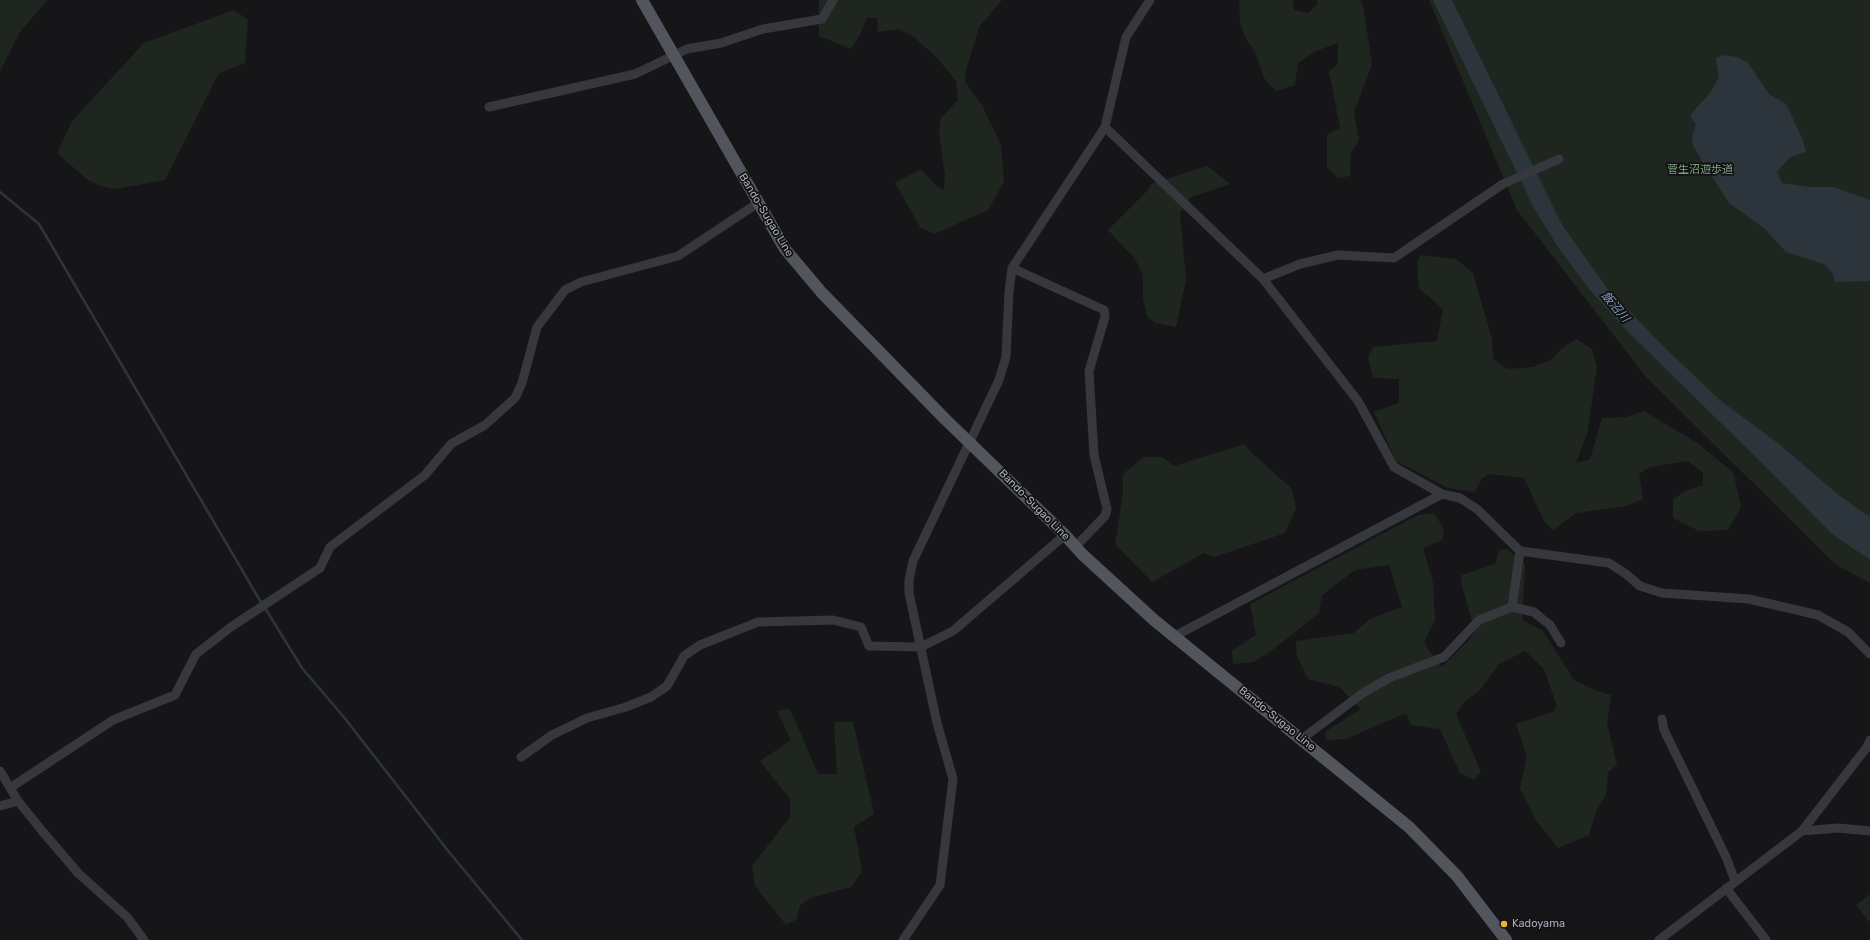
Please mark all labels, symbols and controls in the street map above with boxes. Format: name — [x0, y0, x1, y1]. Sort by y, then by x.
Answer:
park label: 菅生沼遊歩道 — [1667, 163, 1733, 177]
street label: Bando-Sugao Line — [736, 171, 796, 259]
water label: 飯沼川 — [1598, 289, 1632, 325]
street label: Bando-Sugao Line — [996, 467, 1072, 543]
street label: Bando-Sugao Line — [1236, 684, 1318, 754]
place label: Kadoyama — [1512, 917, 1565, 931]
marker: Kadoyama — [1499, 919, 1509, 929]

